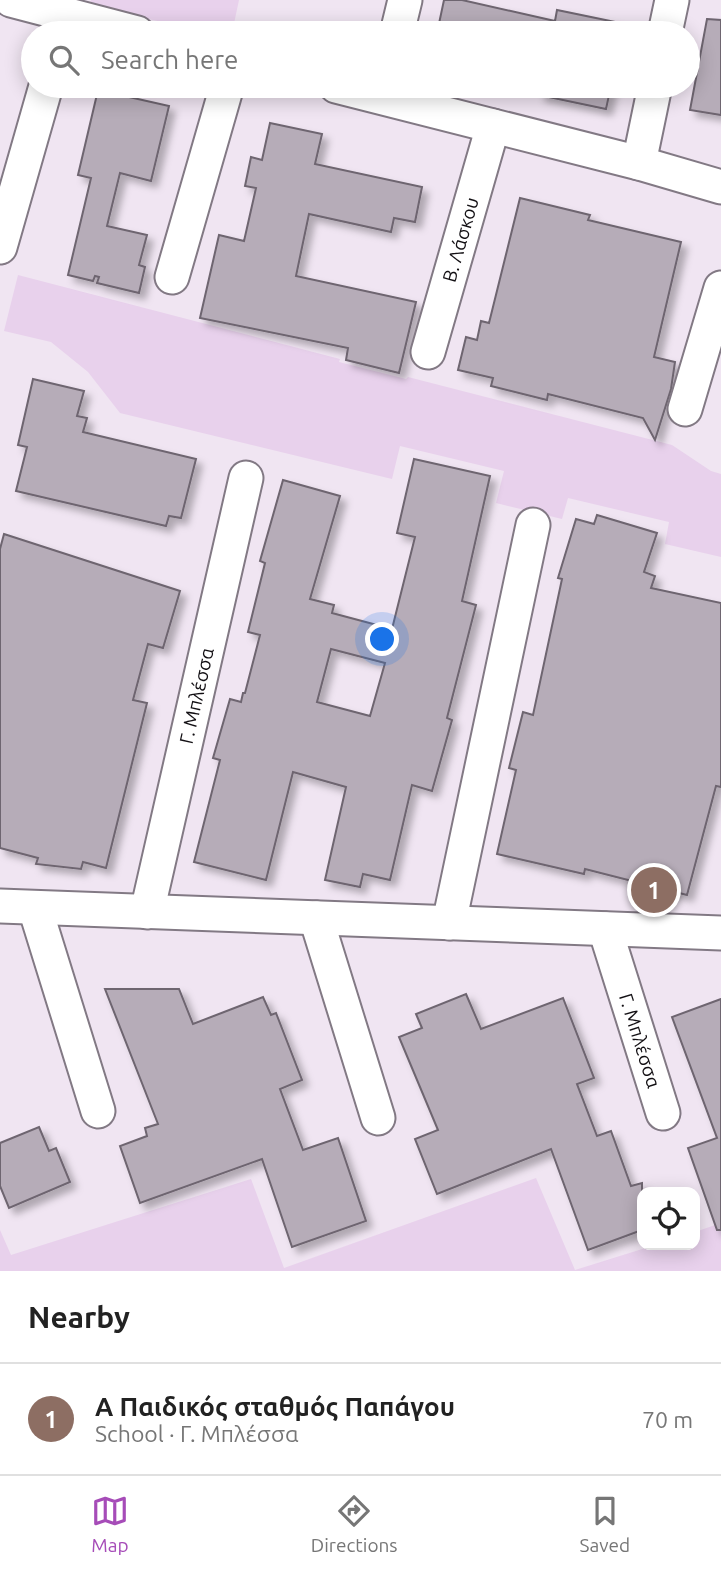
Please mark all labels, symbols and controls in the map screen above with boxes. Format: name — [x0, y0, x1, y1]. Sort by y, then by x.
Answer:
search box — [21, 21, 700, 98]
icon: search — [45, 41, 83, 79]
text: Search here — [101, 45, 238, 74]
street label: Β. Λάσκου — [438, 195, 483, 285]
your location — [365, 622, 399, 656]
street label: Γ. Μπλέσσα — [175, 645, 218, 746]
pin: 1 — [631, 864, 677, 916]
street label: Γ. Μπλέσσα — [615, 990, 665, 1091]
map controls — [637, 1187, 700, 1250]
button: locate — [637, 1187, 700, 1250]
text: Nearby — [28, 1300, 130, 1334]
text: Α Παιδικός σταθμός Παπάγου — [95, 1392, 455, 1421]
text: 1 — [45, 1407, 57, 1432]
text: 70 m — [642, 1407, 693, 1432]
text: School · Γ. Μπλέσσα — [95, 1421, 299, 1446]
tab: Map — [91, 1492, 129, 1556]
tab: Directions — [311, 1492, 398, 1556]
tab: Saved — [579, 1492, 630, 1556]

